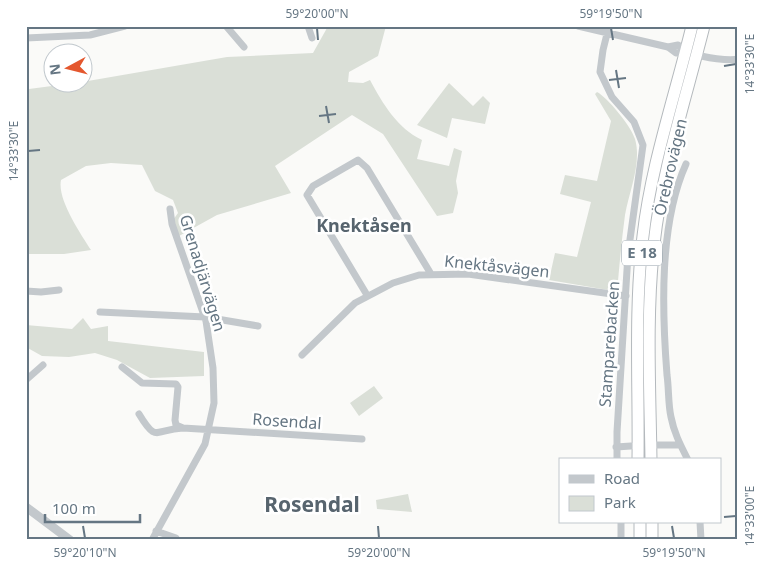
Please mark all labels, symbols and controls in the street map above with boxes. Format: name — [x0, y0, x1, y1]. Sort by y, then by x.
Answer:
text: 59°20'00"N — [285, 5, 349, 22]
text: 59°19'50"N — [579, 5, 643, 22]
text: 14°33'30"E — [741, 34, 758, 94]
north arrow — [42, 42, 92, 92]
text: N — [44, 63, 65, 76]
street label: Örebrovägen — [648, 116, 692, 218]
text: 14°33'30"E — [5, 121, 22, 181]
street label: Grenadjärvägen — [175, 212, 231, 334]
district label: Knektåsen — [316, 213, 412, 237]
road number: E 18 — [622, 240, 662, 266]
street label: Knektåsvägen — [443, 250, 551, 282]
street label: Stamparebacken — [594, 280, 624, 408]
street label: Rosendal — [252, 408, 322, 434]
legend — [559, 458, 722, 524]
text: Road — [604, 468, 640, 488]
text: 14°33'00"E — [741, 486, 758, 546]
district label: Rosendal — [264, 490, 360, 518]
scale bar — [45, 491, 140, 523]
text: Park — [604, 492, 636, 512]
text: 100 m — [52, 498, 96, 518]
text: 59°20'10"N — [53, 544, 117, 561]
text: 59°20'00"N — [347, 544, 411, 561]
text: 59°19'50"N — [642, 544, 706, 561]

